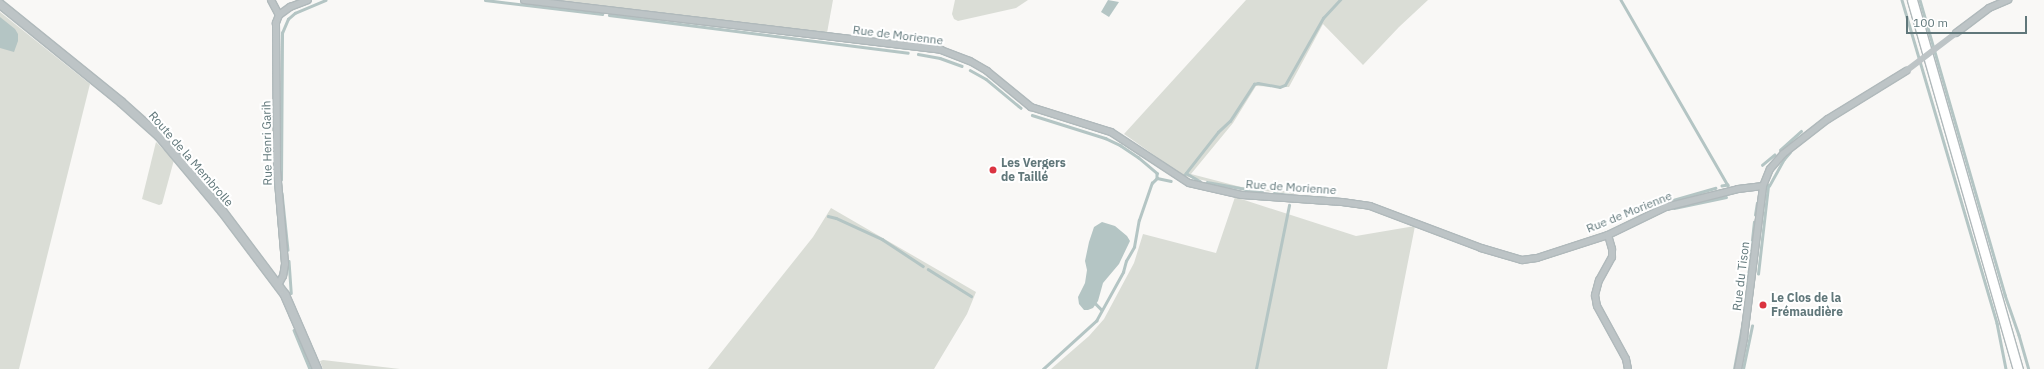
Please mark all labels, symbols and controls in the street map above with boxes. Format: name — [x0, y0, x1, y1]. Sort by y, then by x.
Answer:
scale bar — [1908, 8, 2029, 34]
text: 100 m — [1913, 15, 1948, 30]
street label: Rue de Morienne — [852, 22, 944, 48]
street label: Rue Henri Garih — [259, 100, 275, 186]
street label: Route de la Membrolle — [146, 108, 236, 210]
place label: Les Vergers de Taillé — [1001, 156, 1066, 184]
marker: Les Vergers de Taillé — [988, 165, 998, 175]
street label: Rue de Morienne — [1245, 177, 1337, 197]
street label: Rue de Morienne — [1584, 188, 1674, 236]
street label: Rue du Tison — [1730, 240, 1752, 312]
place label: Le Clos de la Frémaudière — [1771, 291, 1843, 319]
marker: Le Clos de la Frémaudière — [1758, 300, 1768, 310]

